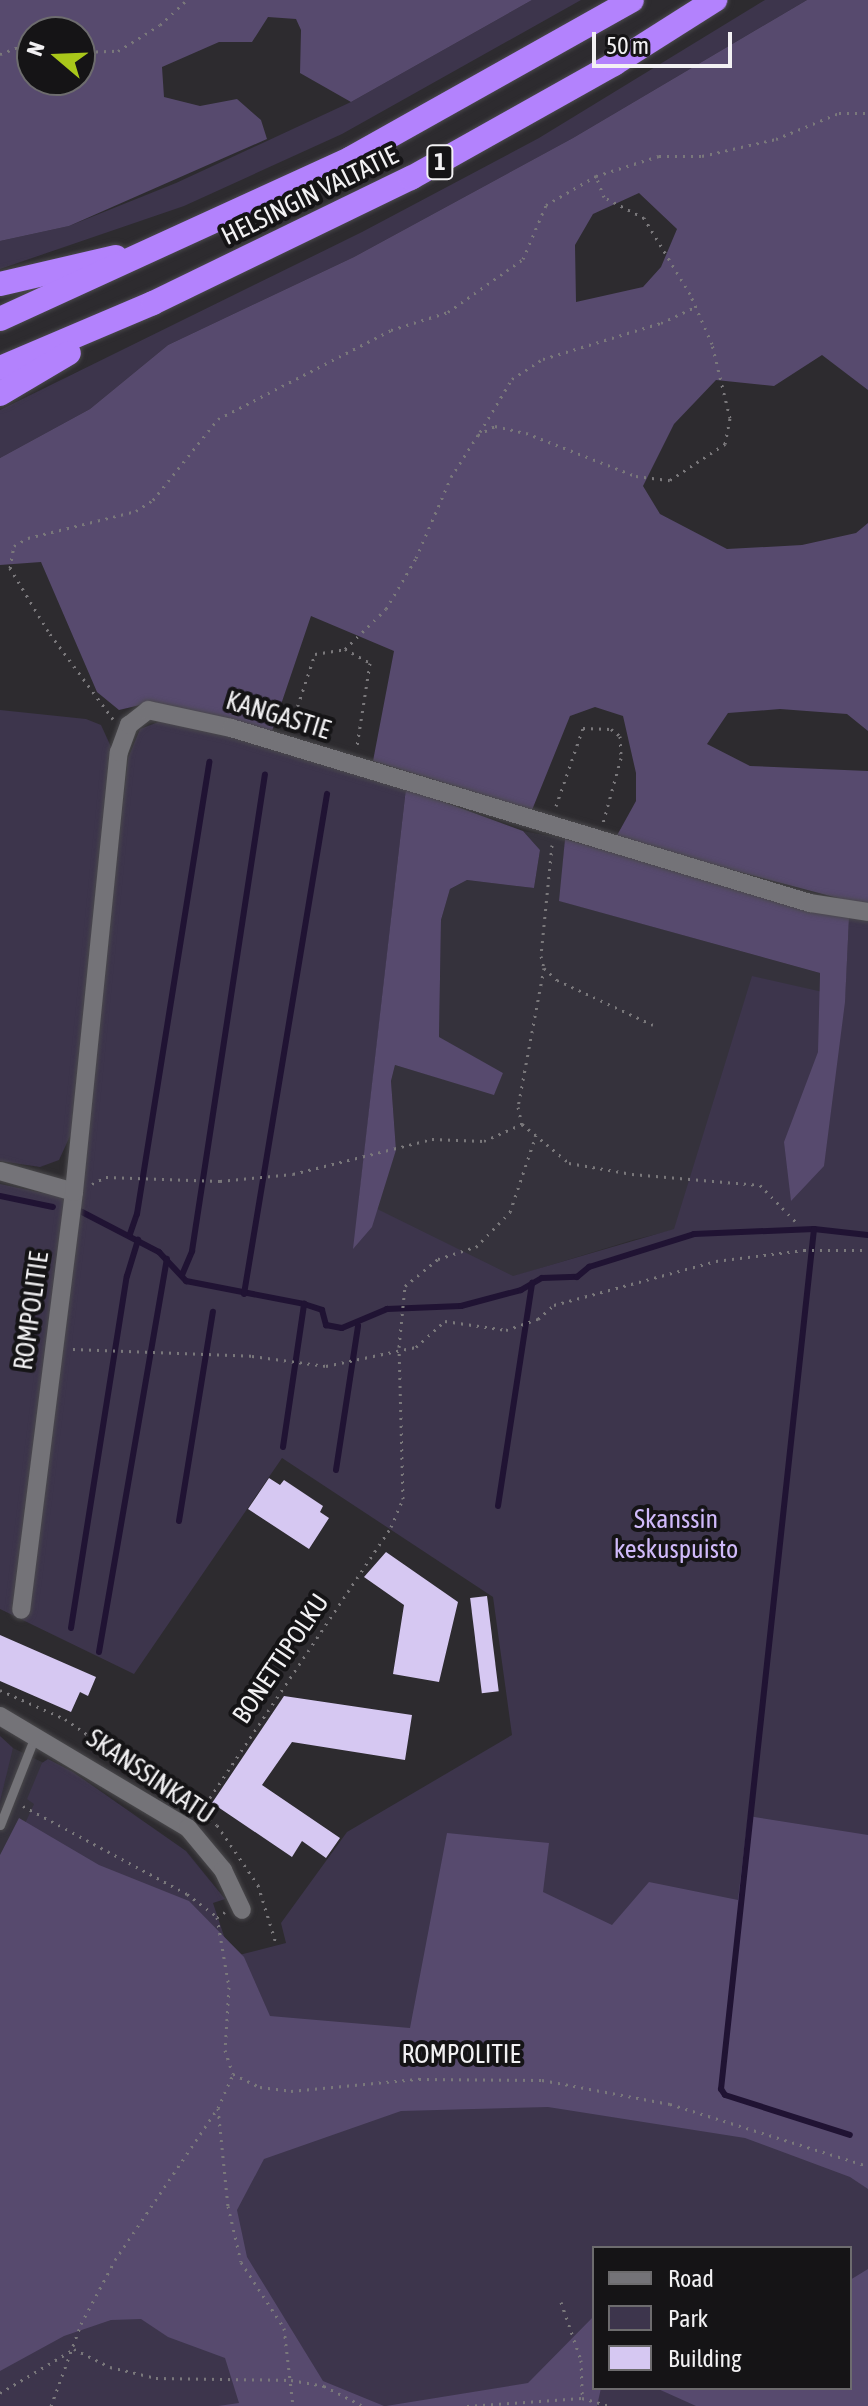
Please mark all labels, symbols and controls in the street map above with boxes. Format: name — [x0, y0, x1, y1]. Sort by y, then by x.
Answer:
north arrow — [16, 16, 96, 96]
scale bar — [596, 16, 736, 66]
text: 50 m — [606, 32, 649, 59]
text: N — [21, 38, 50, 59]
street label: HELSINGIN VALTATIE — [217, 140, 403, 252]
road number: 1 — [426, 142, 454, 182]
street label: KANGASTIE — [222, 685, 334, 747]
street label: ROMPOLITIE — [8, 1250, 56, 1372]
park label: Skanssin keskuspuisto — [614, 1504, 738, 1566]
street label: BONETTIPOLKU — [226, 1588, 336, 1730]
street label: SKANSSINKATU — [80, 1723, 220, 1831]
street label: ROMPOLITIE — [401, 2039, 521, 2071]
legend — [592, 2246, 852, 2390]
text: Road — [668, 2265, 714, 2292]
text: Park — [668, 2305, 708, 2332]
text: Building — [668, 2345, 741, 2372]

